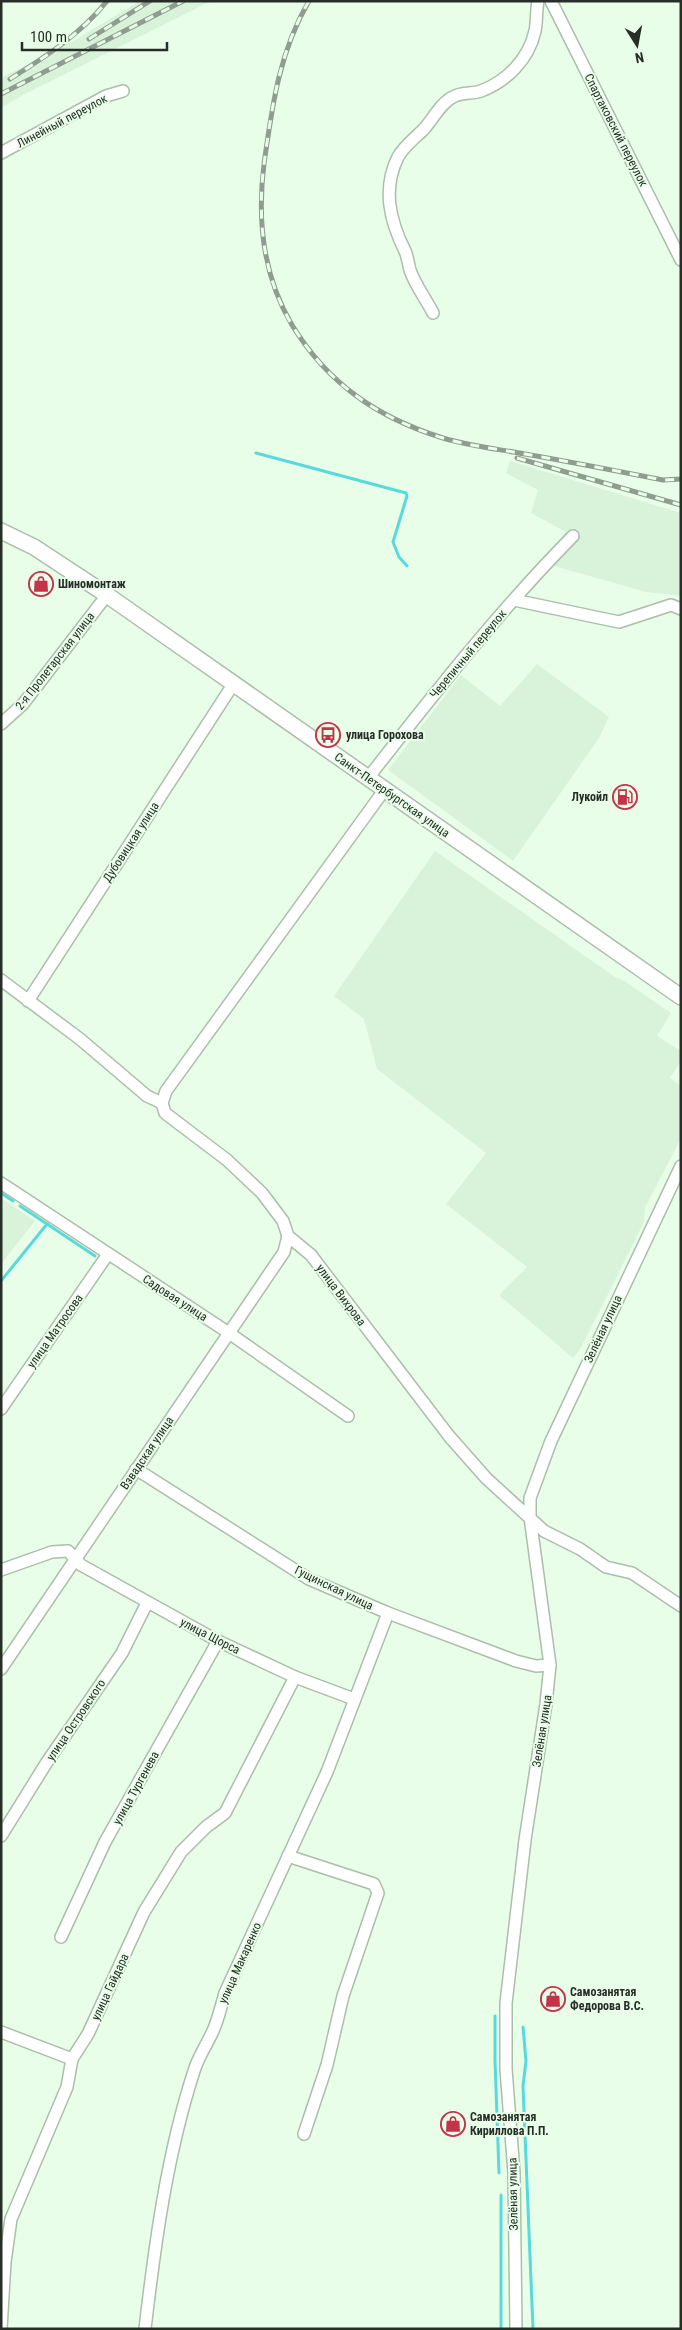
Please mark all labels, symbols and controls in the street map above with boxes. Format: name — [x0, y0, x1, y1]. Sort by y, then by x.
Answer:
scale bar — [22, 20, 168, 52]
north arrow — [612, 20, 662, 70]
text: 100 m — [30, 28, 67, 46]
text: N — [634, 49, 645, 66]
street label: Спартаковский переулок — [581, 71, 651, 189]
street label: Линейный переулок — [14, 91, 110, 151]
shop icon: Шиномонтаж — [28, 571, 54, 597]
place label: Шиномонтаж — [58, 577, 126, 591]
street label: Черепичный переулок — [427, 607, 509, 701]
street label: 2-я Пролетарская улица — [13, 609, 98, 712]
bus stop icon: улица Горохова — [315, 722, 341, 748]
place label: улица Горохова — [346, 728, 424, 742]
street label: Санкт-Петербургская улица — [332, 750, 452, 840]
fuel station icon: Лукойл — [612, 784, 638, 810]
place label: Лукойл — [572, 790, 608, 804]
street label: Дубовицкая улица — [100, 799, 162, 885]
street label: улица Вихрова — [313, 1261, 369, 1329]
street label: Садовая улица — [140, 1272, 210, 1324]
street label: улица Матросова — [24, 1291, 86, 1371]
street label: Зелёная улица — [581, 1293, 625, 1365]
street label: Взвадская улица — [117, 1414, 177, 1492]
street label: Гущинская улица — [292, 1563, 376, 1613]
street label: улица Щорса — [178, 1615, 242, 1657]
street label: улица Островского — [44, 1677, 108, 1763]
street label: Зелёная улица — [529, 1694, 555, 1768]
street label: улица Тургенева — [110, 1749, 162, 1827]
street label: улица Макаренко — [216, 1920, 264, 2006]
street label: улица Гайдара — [88, 1951, 132, 2023]
place label: Самозанятая Федорова В.С. — [570, 1985, 644, 2013]
shop icon: Самозанятая Федорова В.С. — [540, 1986, 566, 2012]
place label: Самозанятая Кириллова П.П. — [470, 2110, 549, 2138]
shop icon: Самозанятая Кириллова П.П. — [440, 2111, 466, 2137]
street label: Зелёная улица — [505, 2157, 521, 2231]

